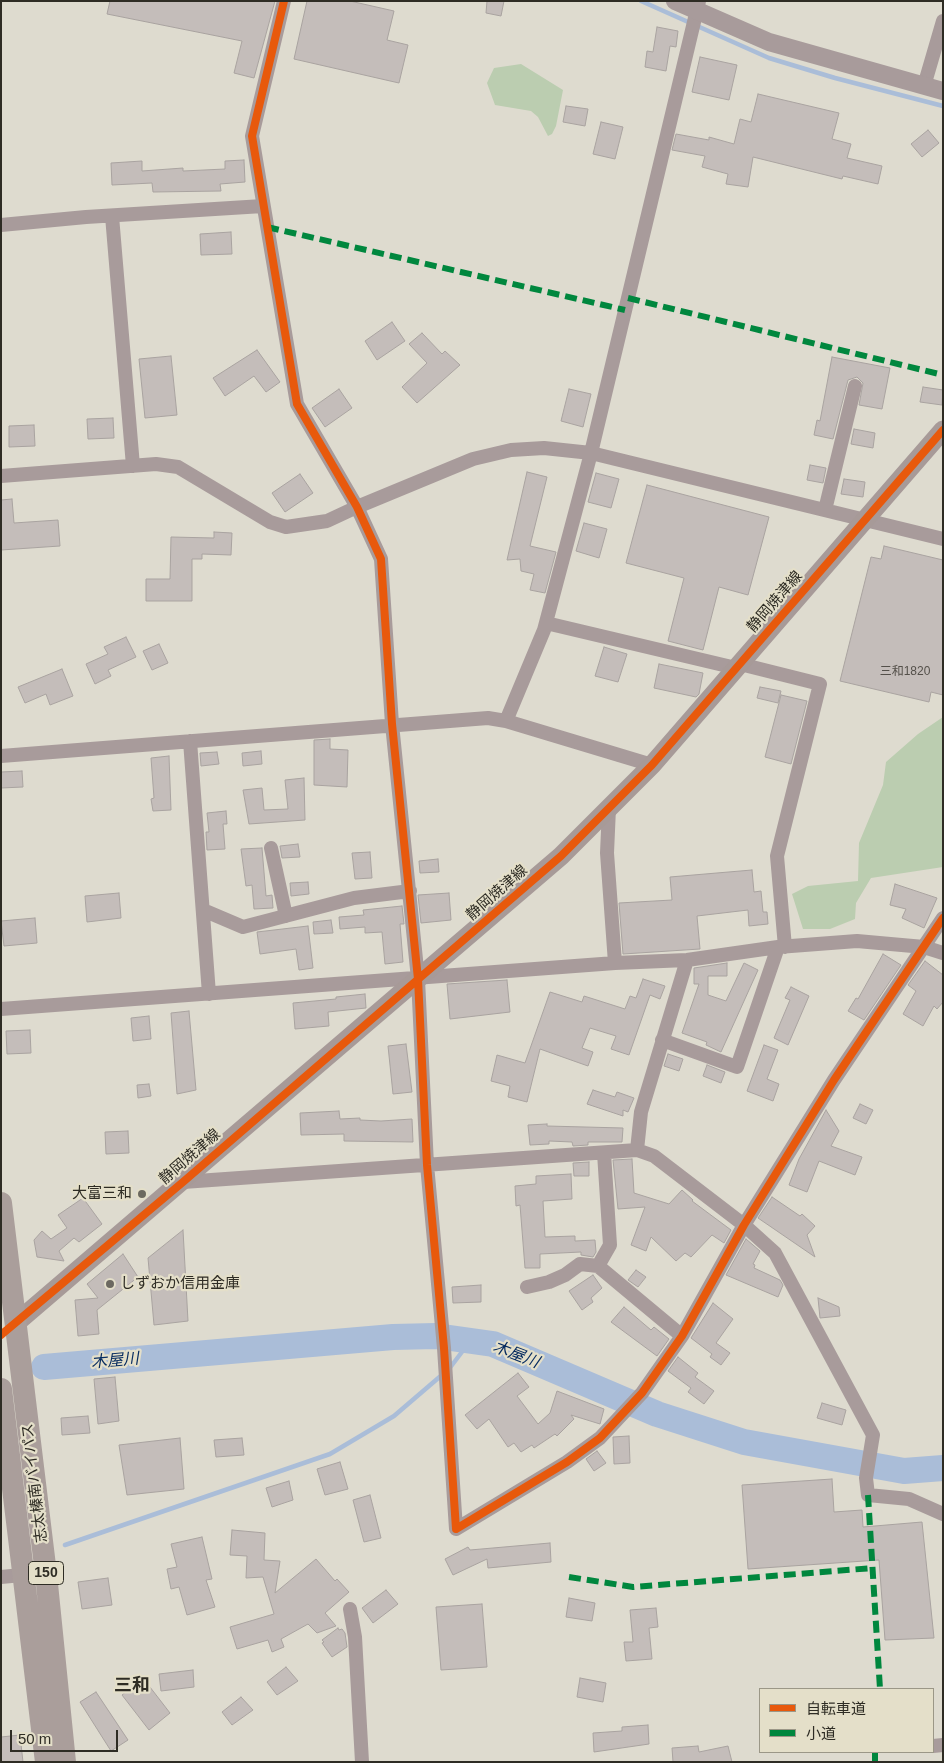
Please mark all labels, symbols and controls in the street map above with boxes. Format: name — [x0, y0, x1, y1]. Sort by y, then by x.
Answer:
street label: 静岡焼津線 — [744, 568, 806, 636]
house number: 三和1820 — [880, 665, 930, 679]
street label: 静岡焼津線 — [463, 862, 531, 924]
street label: 静岡焼津線 — [156, 1126, 224, 1188]
place label: 大富三和 — [72, 1185, 132, 1203]
marker: 大富三和 — [136, 1188, 148, 1200]
place label: しずおか信用金庫 — [120, 1275, 240, 1293]
marker: しずおか信用金庫 — [104, 1278, 116, 1290]
water label: 木屋川 — [490, 1337, 542, 1373]
water label: 木屋川 — [90, 1349, 140, 1373]
street label: 志太榛南バイパス — [19, 1422, 51, 1544]
road number: 150 — [28, 1562, 64, 1585]
district label: 三和 — [114, 1675, 150, 1697]
legend — [759, 1688, 934, 1753]
text: 自転車道 — [806, 1700, 866, 1717]
scale bar — [12, 1720, 120, 1752]
text: 小道 — [806, 1725, 836, 1742]
text: 50 m — [18, 1730, 51, 1747]

